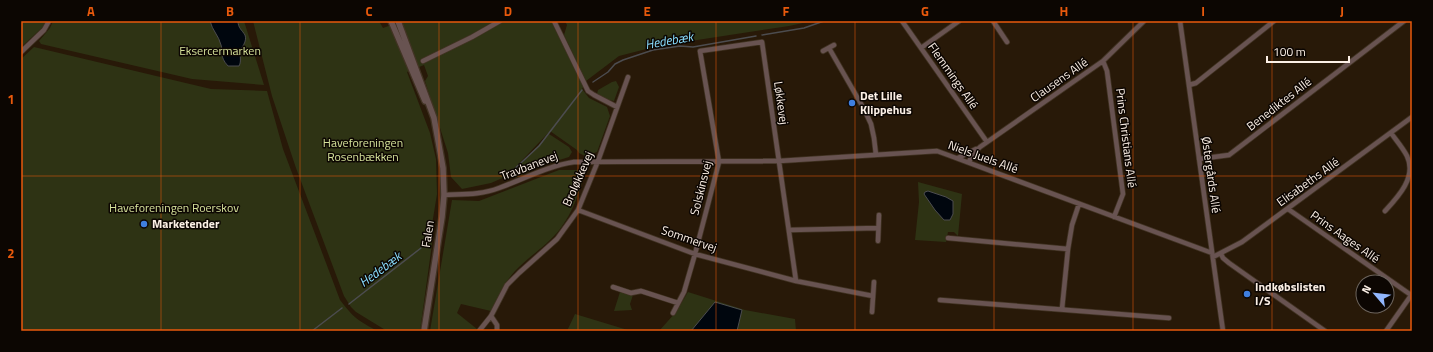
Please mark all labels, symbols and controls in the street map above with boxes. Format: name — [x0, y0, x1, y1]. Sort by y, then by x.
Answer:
text: A — [87, 1, 95, 21]
text: B — [226, 1, 234, 21]
text: C — [365, 1, 373, 21]
text: D — [504, 1, 512, 21]
text: E — [643, 1, 651, 21]
text: F — [783, 1, 790, 21]
text: G — [921, 1, 929, 21]
text: H — [1060, 1, 1068, 21]
text: I — [1201, 1, 1205, 21]
text: J — [1340, 1, 1344, 21]
water label: Hedebæk — [643, 26, 697, 54]
scale bar — [1267, 38, 1349, 64]
street label: Flemmings Allé — [923, 39, 983, 113]
park label: Eksercermarken — [179, 41, 261, 60]
text: 100 m — [1273, 42, 1306, 61]
street label: Clausens Allé — [1026, 53, 1092, 107]
street label: Benediktes Allé — [1242, 72, 1315, 135]
street label: Løkkevej — [769, 80, 794, 126]
place label: Det Lille Klippehus — [860, 86, 912, 119]
street label: Prins Christians Allé — [1111, 87, 1142, 189]
text: 1 — [7, 89, 15, 109]
marker: Det Lille Klippehus — [847, 98, 857, 108]
park label: Haveforeningen Rosenbækken — [323, 133, 403, 166]
street label: Niels Juels Allé — [945, 135, 1021, 178]
street label: Østergårds Allé — [1197, 135, 1226, 215]
street label: Travbanevej — [497, 146, 560, 185]
street label: Broløkkevej — [557, 148, 598, 209]
street label: Elisabeths Allé — [1272, 152, 1343, 211]
street label: Solskinsvej — [685, 158, 716, 217]
park label: Haveforeningen Roerskov — [109, 198, 239, 217]
street label: Prins Aages Allé — [1307, 206, 1384, 268]
place label: Marketender — [152, 214, 220, 233]
marker: Marketender — [139, 219, 149, 229]
street label: Falen — [416, 219, 439, 249]
street label: Sommervej — [659, 220, 719, 257]
text: 2 — [7, 243, 15, 263]
water label: Hedebæk — [355, 245, 407, 292]
north arrow — [1355, 274, 1395, 314]
place label: Indkøbslisten I/S — [1255, 277, 1325, 310]
text: N — [1357, 282, 1375, 296]
marker: Indkøbslisten I/S — [1242, 289, 1252, 299]

